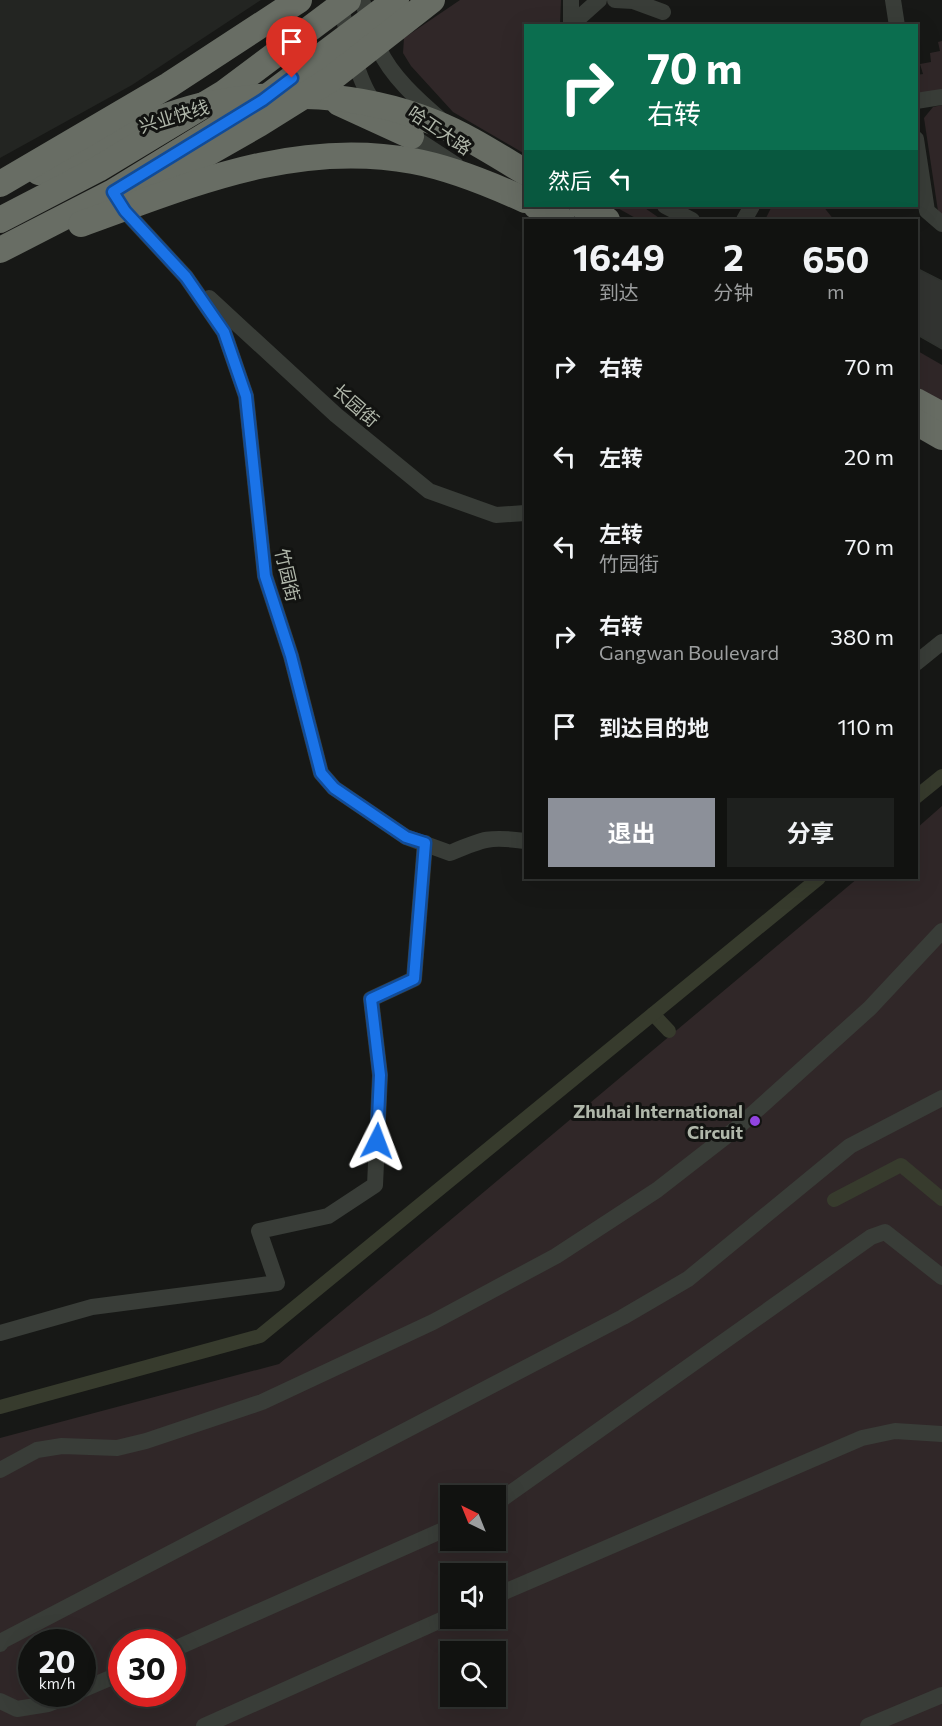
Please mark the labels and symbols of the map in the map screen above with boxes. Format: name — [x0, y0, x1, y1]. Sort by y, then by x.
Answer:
pin — [266, 16, 317, 78]
street label: 兴业快线 — [136, 95, 212, 137]
street label: 哈工大路 — [404, 101, 476, 159]
street label: 长园街 — [328, 379, 384, 431]
street label: 竹园街 — [271, 546, 305, 604]
place label: Zhuhai International Circuit — [573, 1100, 743, 1143]
position arrow — [345, 1109, 409, 1173]
marker: Zhuhai International Circuit — [748, 1114, 762, 1128]
north arrow — [440, 1485, 506, 1551]
speed limit sign: 30 — [108, 1629, 186, 1707]

